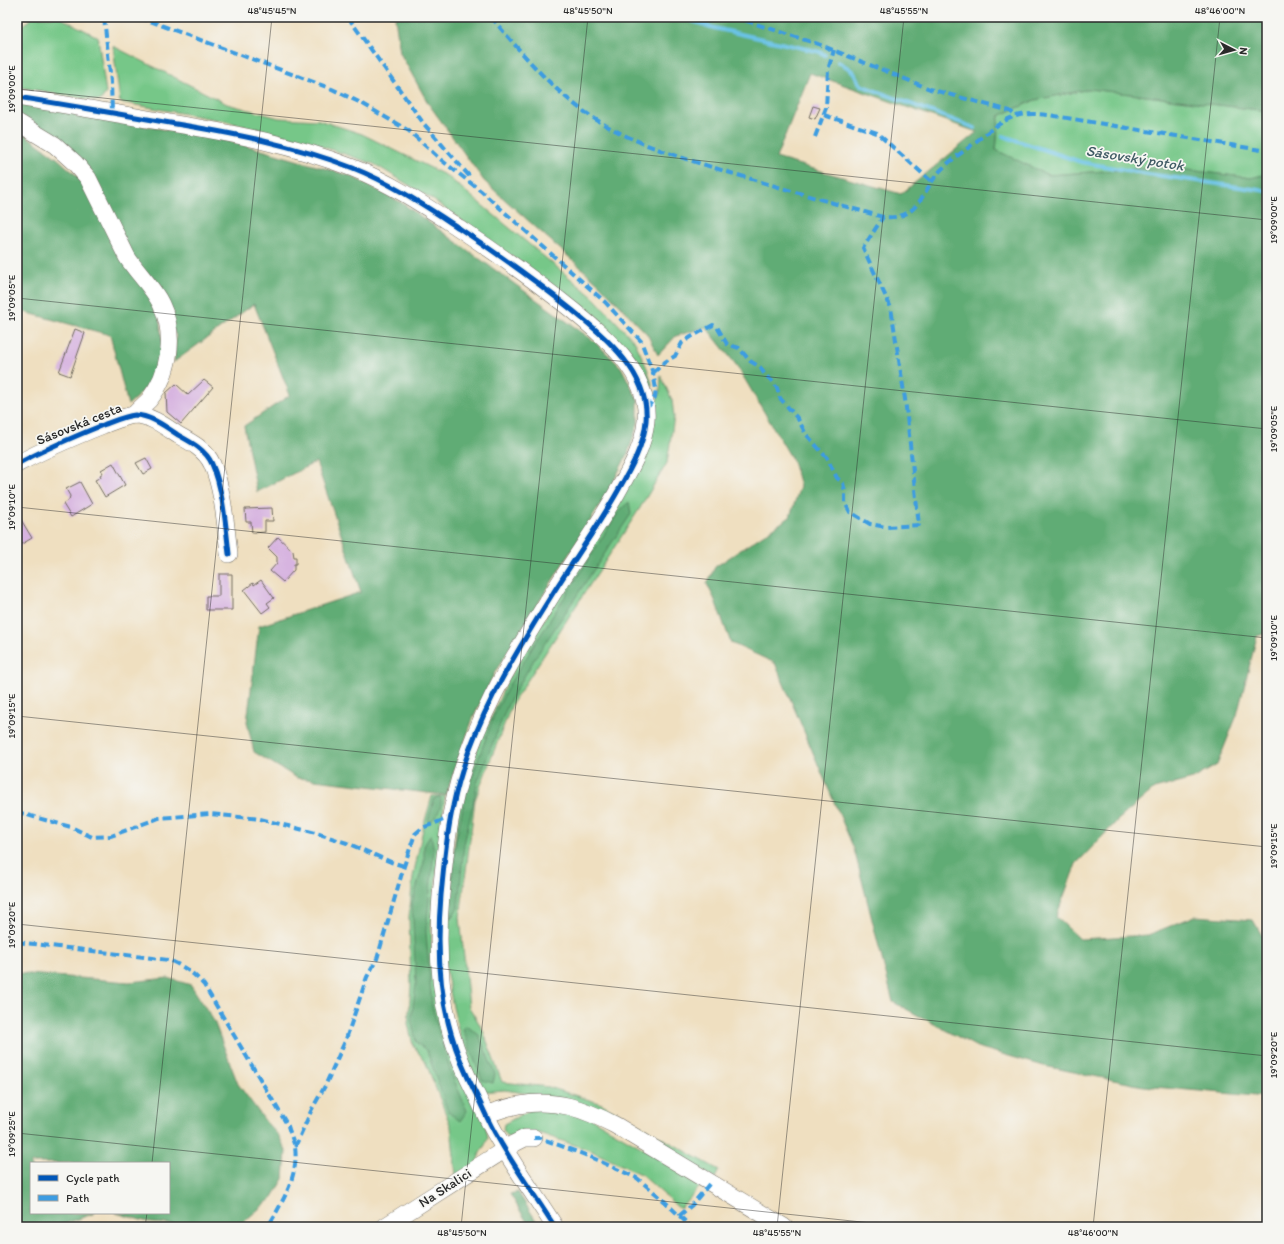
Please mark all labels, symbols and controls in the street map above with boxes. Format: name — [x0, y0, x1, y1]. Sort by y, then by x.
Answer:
text: 48°45'45"N — [247, 4, 297, 17]
text: 48°45'50"N — [563, 4, 613, 17]
text: 48°45'55"N — [880, 4, 928, 17]
text: 48°46'00"N — [1195, 4, 1245, 17]
north arrow — [1214, 30, 1254, 70]
text: N — [1237, 47, 1250, 55]
text: 19°09'00"E — [5, 65, 18, 113]
water label: Sásovský potok — [1085, 141, 1186, 175]
text: 19°09'00"E — [1267, 196, 1280, 244]
text: 19°09'05"E — [5, 274, 18, 321]
street label: Sásovská cesta — [34, 399, 124, 449]
text: 19°09'05"E — [1267, 405, 1280, 452]
text: 19°09'10"E — [5, 484, 18, 530]
text: 19°09'10"E — [1267, 615, 1280, 661]
text: 19°09'15"E — [5, 693, 18, 739]
text: 19°09'15"E — [1267, 823, 1280, 869]
text: 19°09'20"E — [5, 901, 18, 948]
text: 19°09'20"E — [1267, 1031, 1280, 1078]
text: 19°09'25"E — [5, 1111, 18, 1157]
legend — [30, 1162, 170, 1214]
street label: Na Skalici — [415, 1165, 475, 1211]
text: Cycle path — [66, 1171, 120, 1185]
text: Path — [66, 1191, 89, 1205]
text: 48°45'50"N — [437, 1226, 487, 1239]
text: 48°45'55"N — [753, 1226, 801, 1239]
text: 48°46'00"N — [1068, 1226, 1118, 1239]

